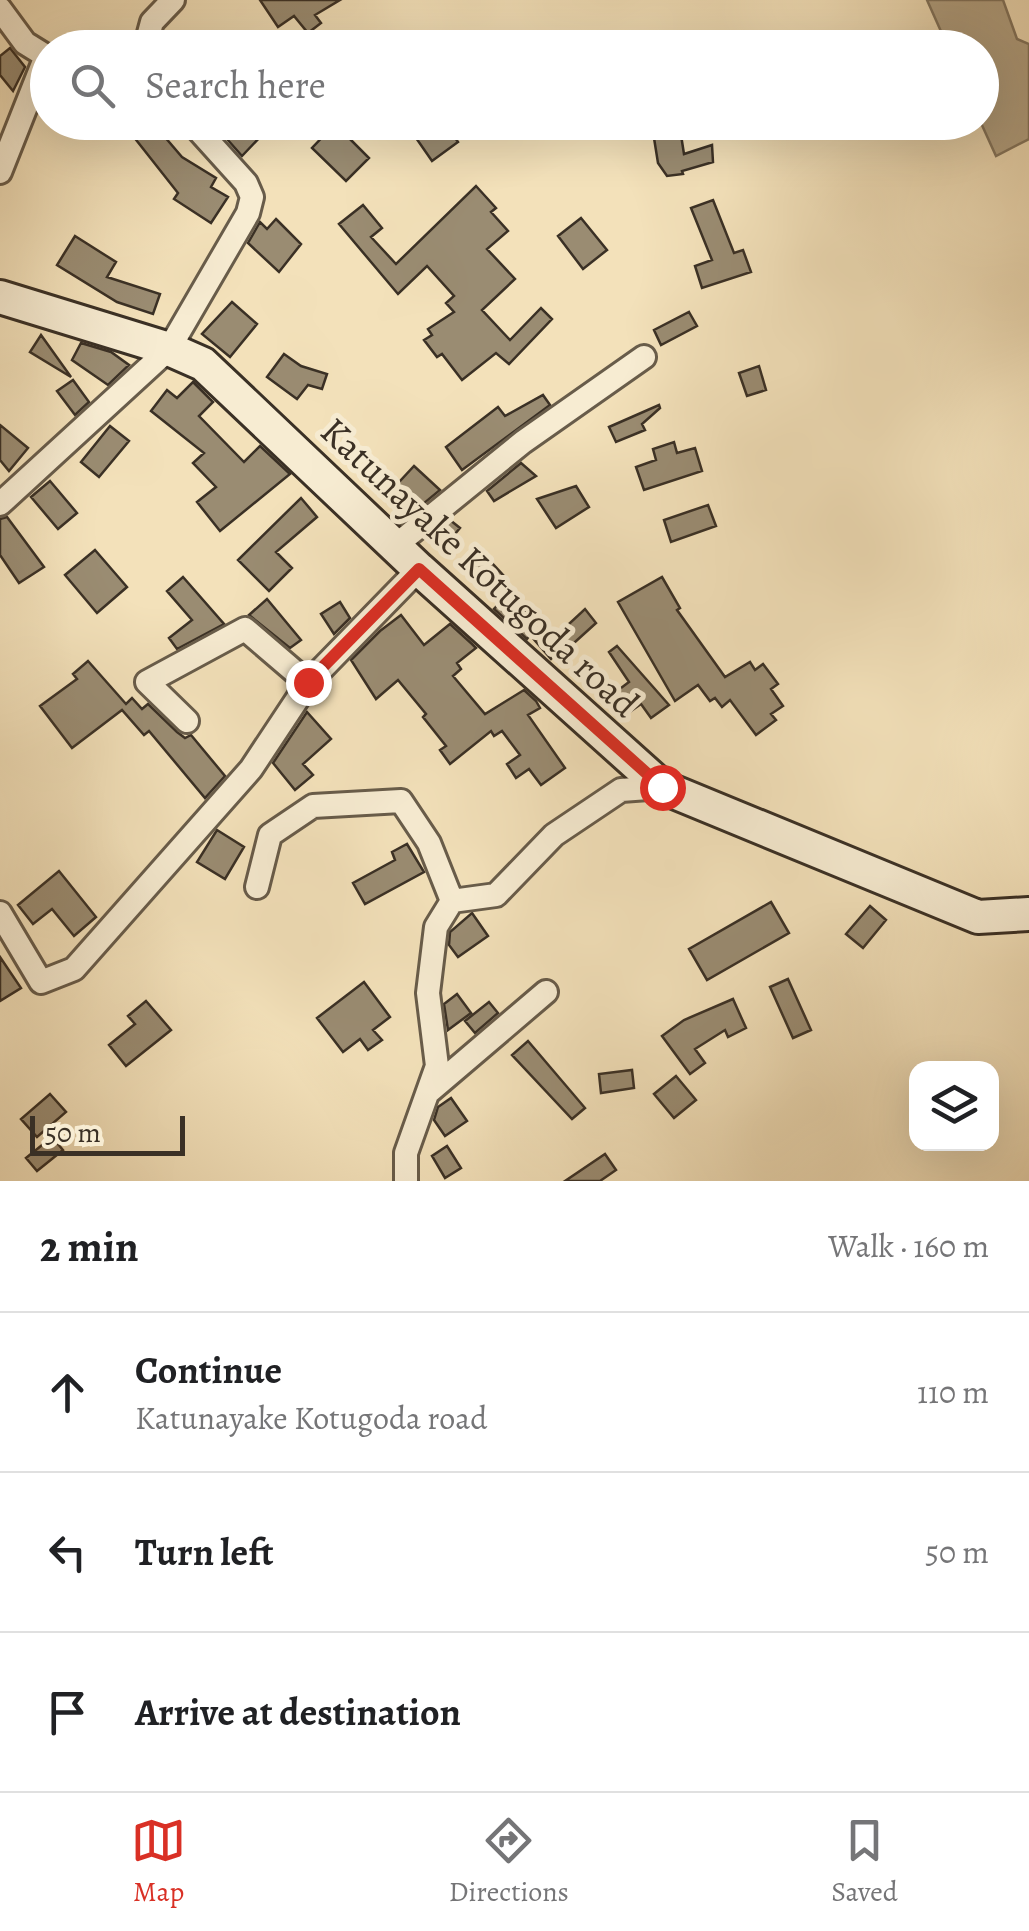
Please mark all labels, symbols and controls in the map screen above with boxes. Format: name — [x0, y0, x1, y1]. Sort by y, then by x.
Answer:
search box — [30, 30, 999, 140]
icon: search — [65, 58, 120, 113]
text: Search here — [145, 59, 326, 111]
street label: Katunayake Kotugoda road — [309, 405, 651, 729]
route end — [286, 660, 332, 706]
route start — [640, 765, 686, 811]
map controls — [909, 1061, 999, 1151]
button: layers — [909, 1061, 999, 1151]
scale bar — [30, 1111, 185, 1156]
text: 50 m — [45, 1114, 101, 1152]
text: 2 min — [40, 1218, 139, 1275]
text: Walk · 160 m — [828, 1224, 989, 1268]
text: Continue — [135, 1344, 282, 1396]
icon: ahead — [40, 1365, 95, 1420]
text: 110 m — [917, 1370, 989, 1414]
text: Katunayake Kotugoda road — [135, 1396, 487, 1440]
icon: left — [40, 1525, 95, 1580]
text: Turn left — [135, 1526, 274, 1578]
text: 50 m — [925, 1530, 989, 1574]
icon: arrive — [40, 1685, 95, 1740]
text: Arrive at destination — [135, 1686, 461, 1738]
tab: Map — [131, 1813, 186, 1911]
tab: Directions — [449, 1813, 569, 1911]
tab: Saved — [831, 1813, 898, 1911]

